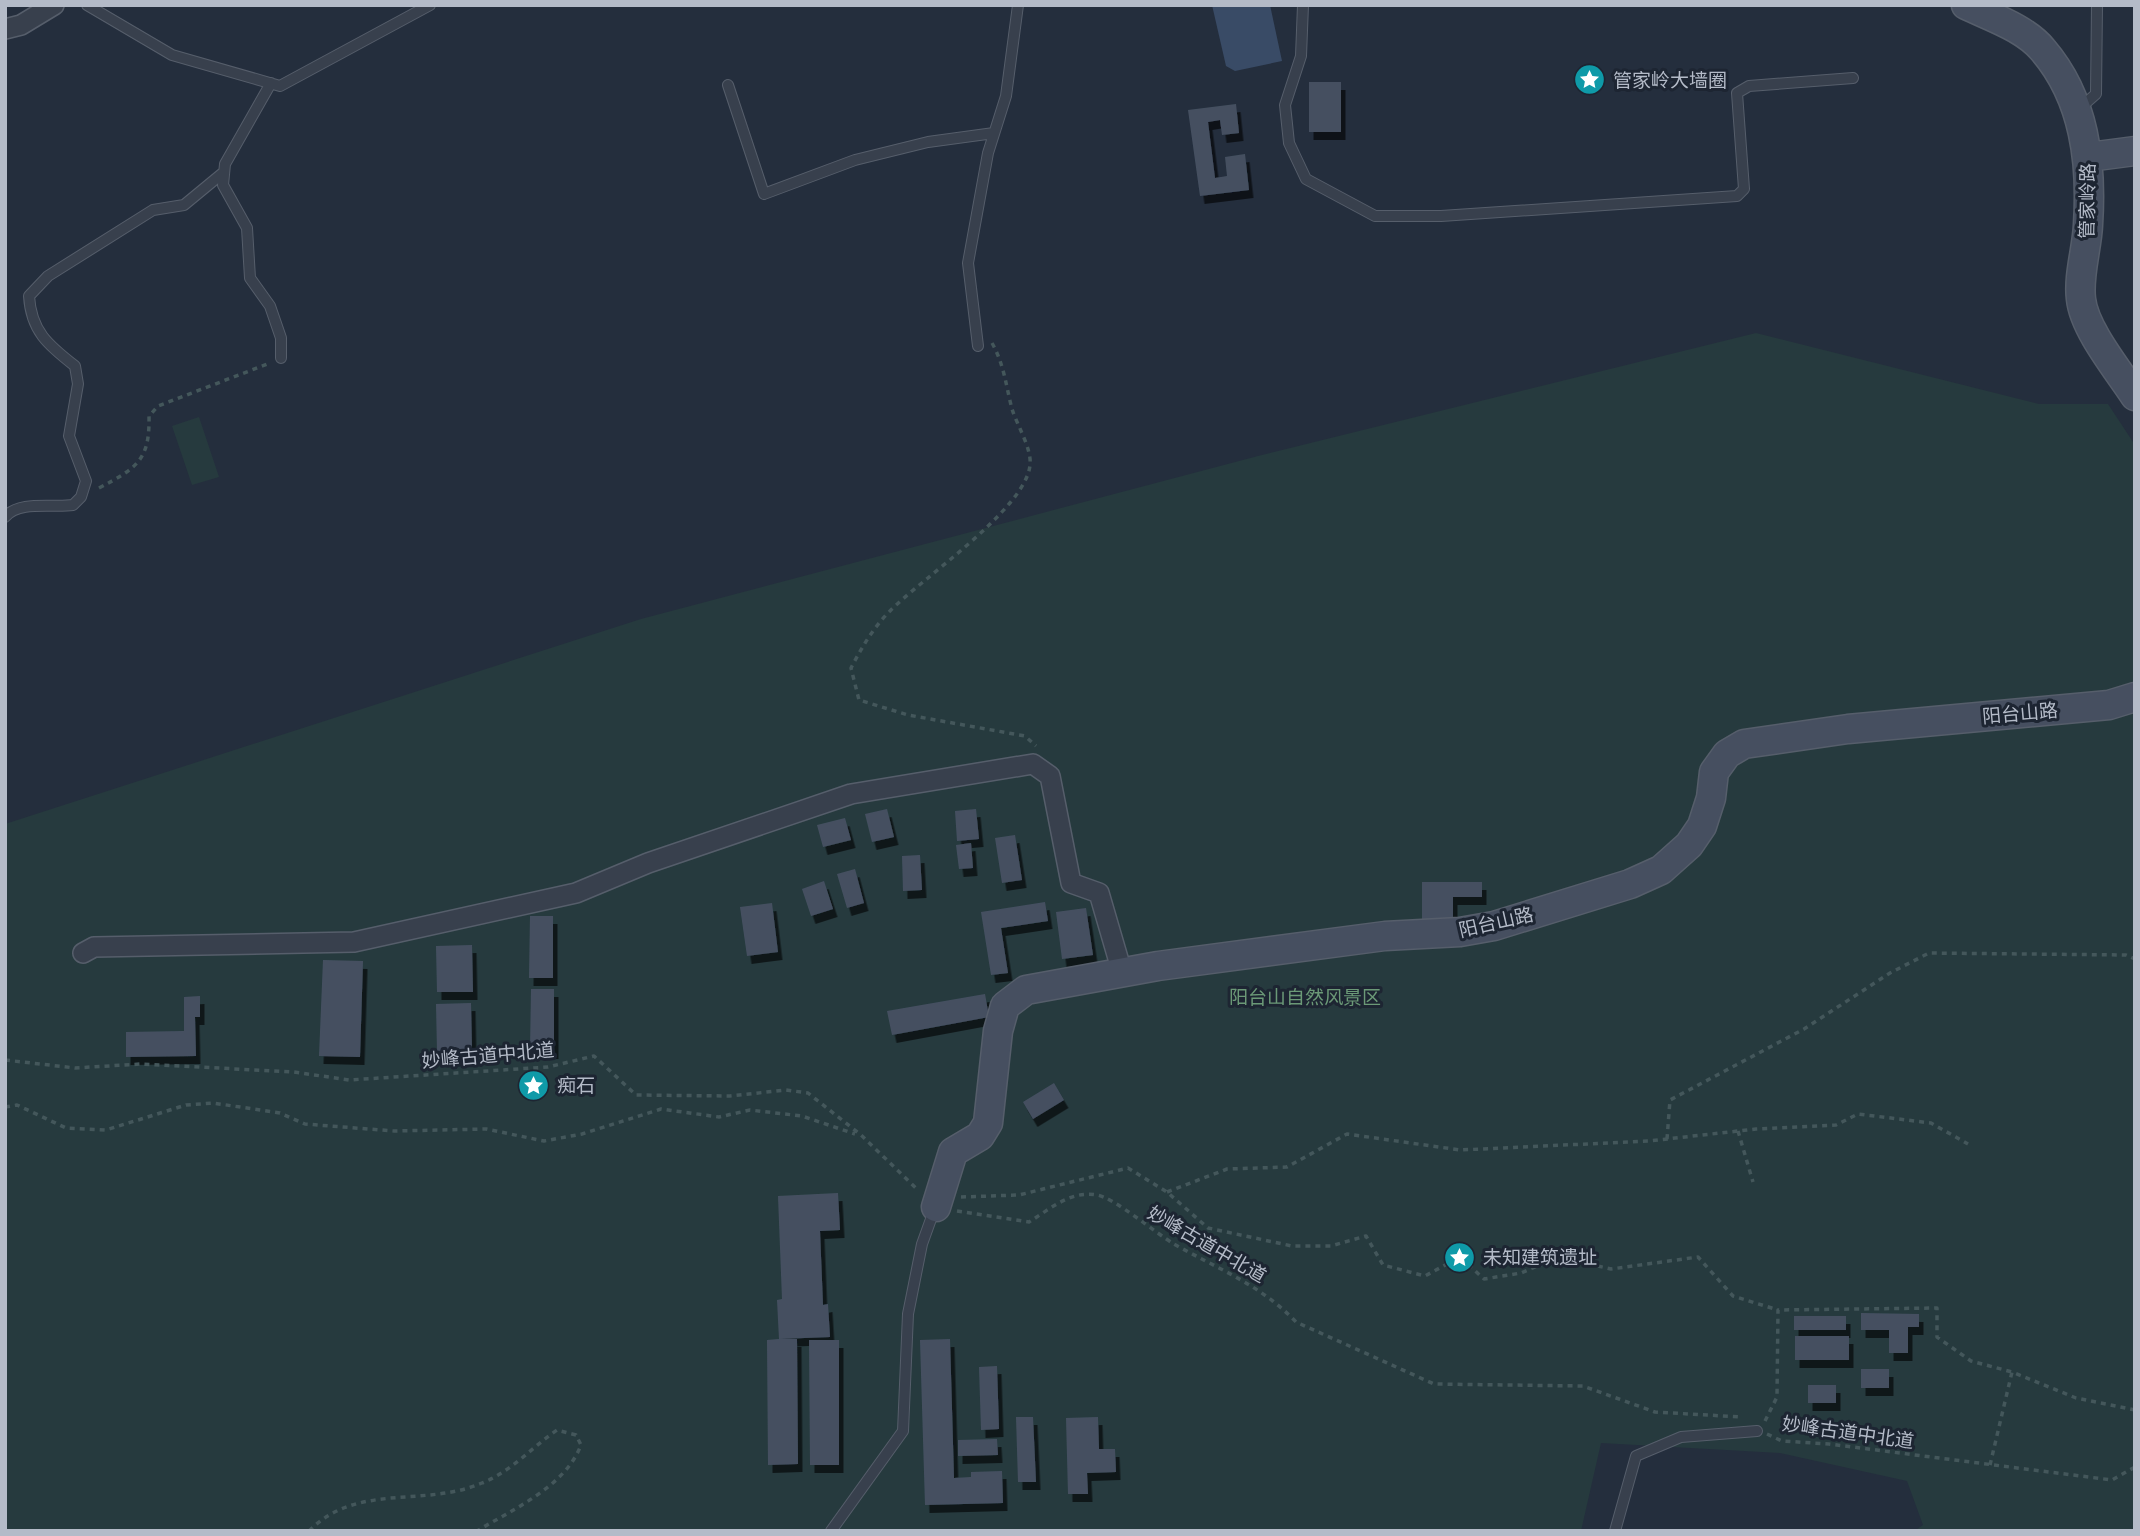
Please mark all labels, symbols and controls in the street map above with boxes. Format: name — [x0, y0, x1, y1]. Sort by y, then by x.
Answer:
place icon: 管家岭大墙圈 — [1573, 63, 1607, 97]
place label: 管家岭大墙圈 — [1613, 69, 1727, 92]
street label: 管家岭路 — [2075, 163, 2100, 239]
street label: 阳台山路 — [1981, 699, 2059, 728]
street label: 阳台山路 — [1456, 903, 1536, 942]
park label: 阳台山自然风景区 — [1229, 986, 1381, 1009]
street label: 妙峰古道中北道 — [421, 1038, 555, 1073]
place icon: 痴石 — [517, 1068, 551, 1102]
place label: 痴石 — [557, 1074, 595, 1097]
street label: 妙峰古道中北道 — [1143, 1201, 1270, 1288]
place icon: 未知建筑遗址 — [1443, 1240, 1477, 1274]
place label: 未知建筑遗址 — [1483, 1246, 1597, 1269]
street label: 妙峰古道中北道 — [1780, 1412, 1915, 1453]

